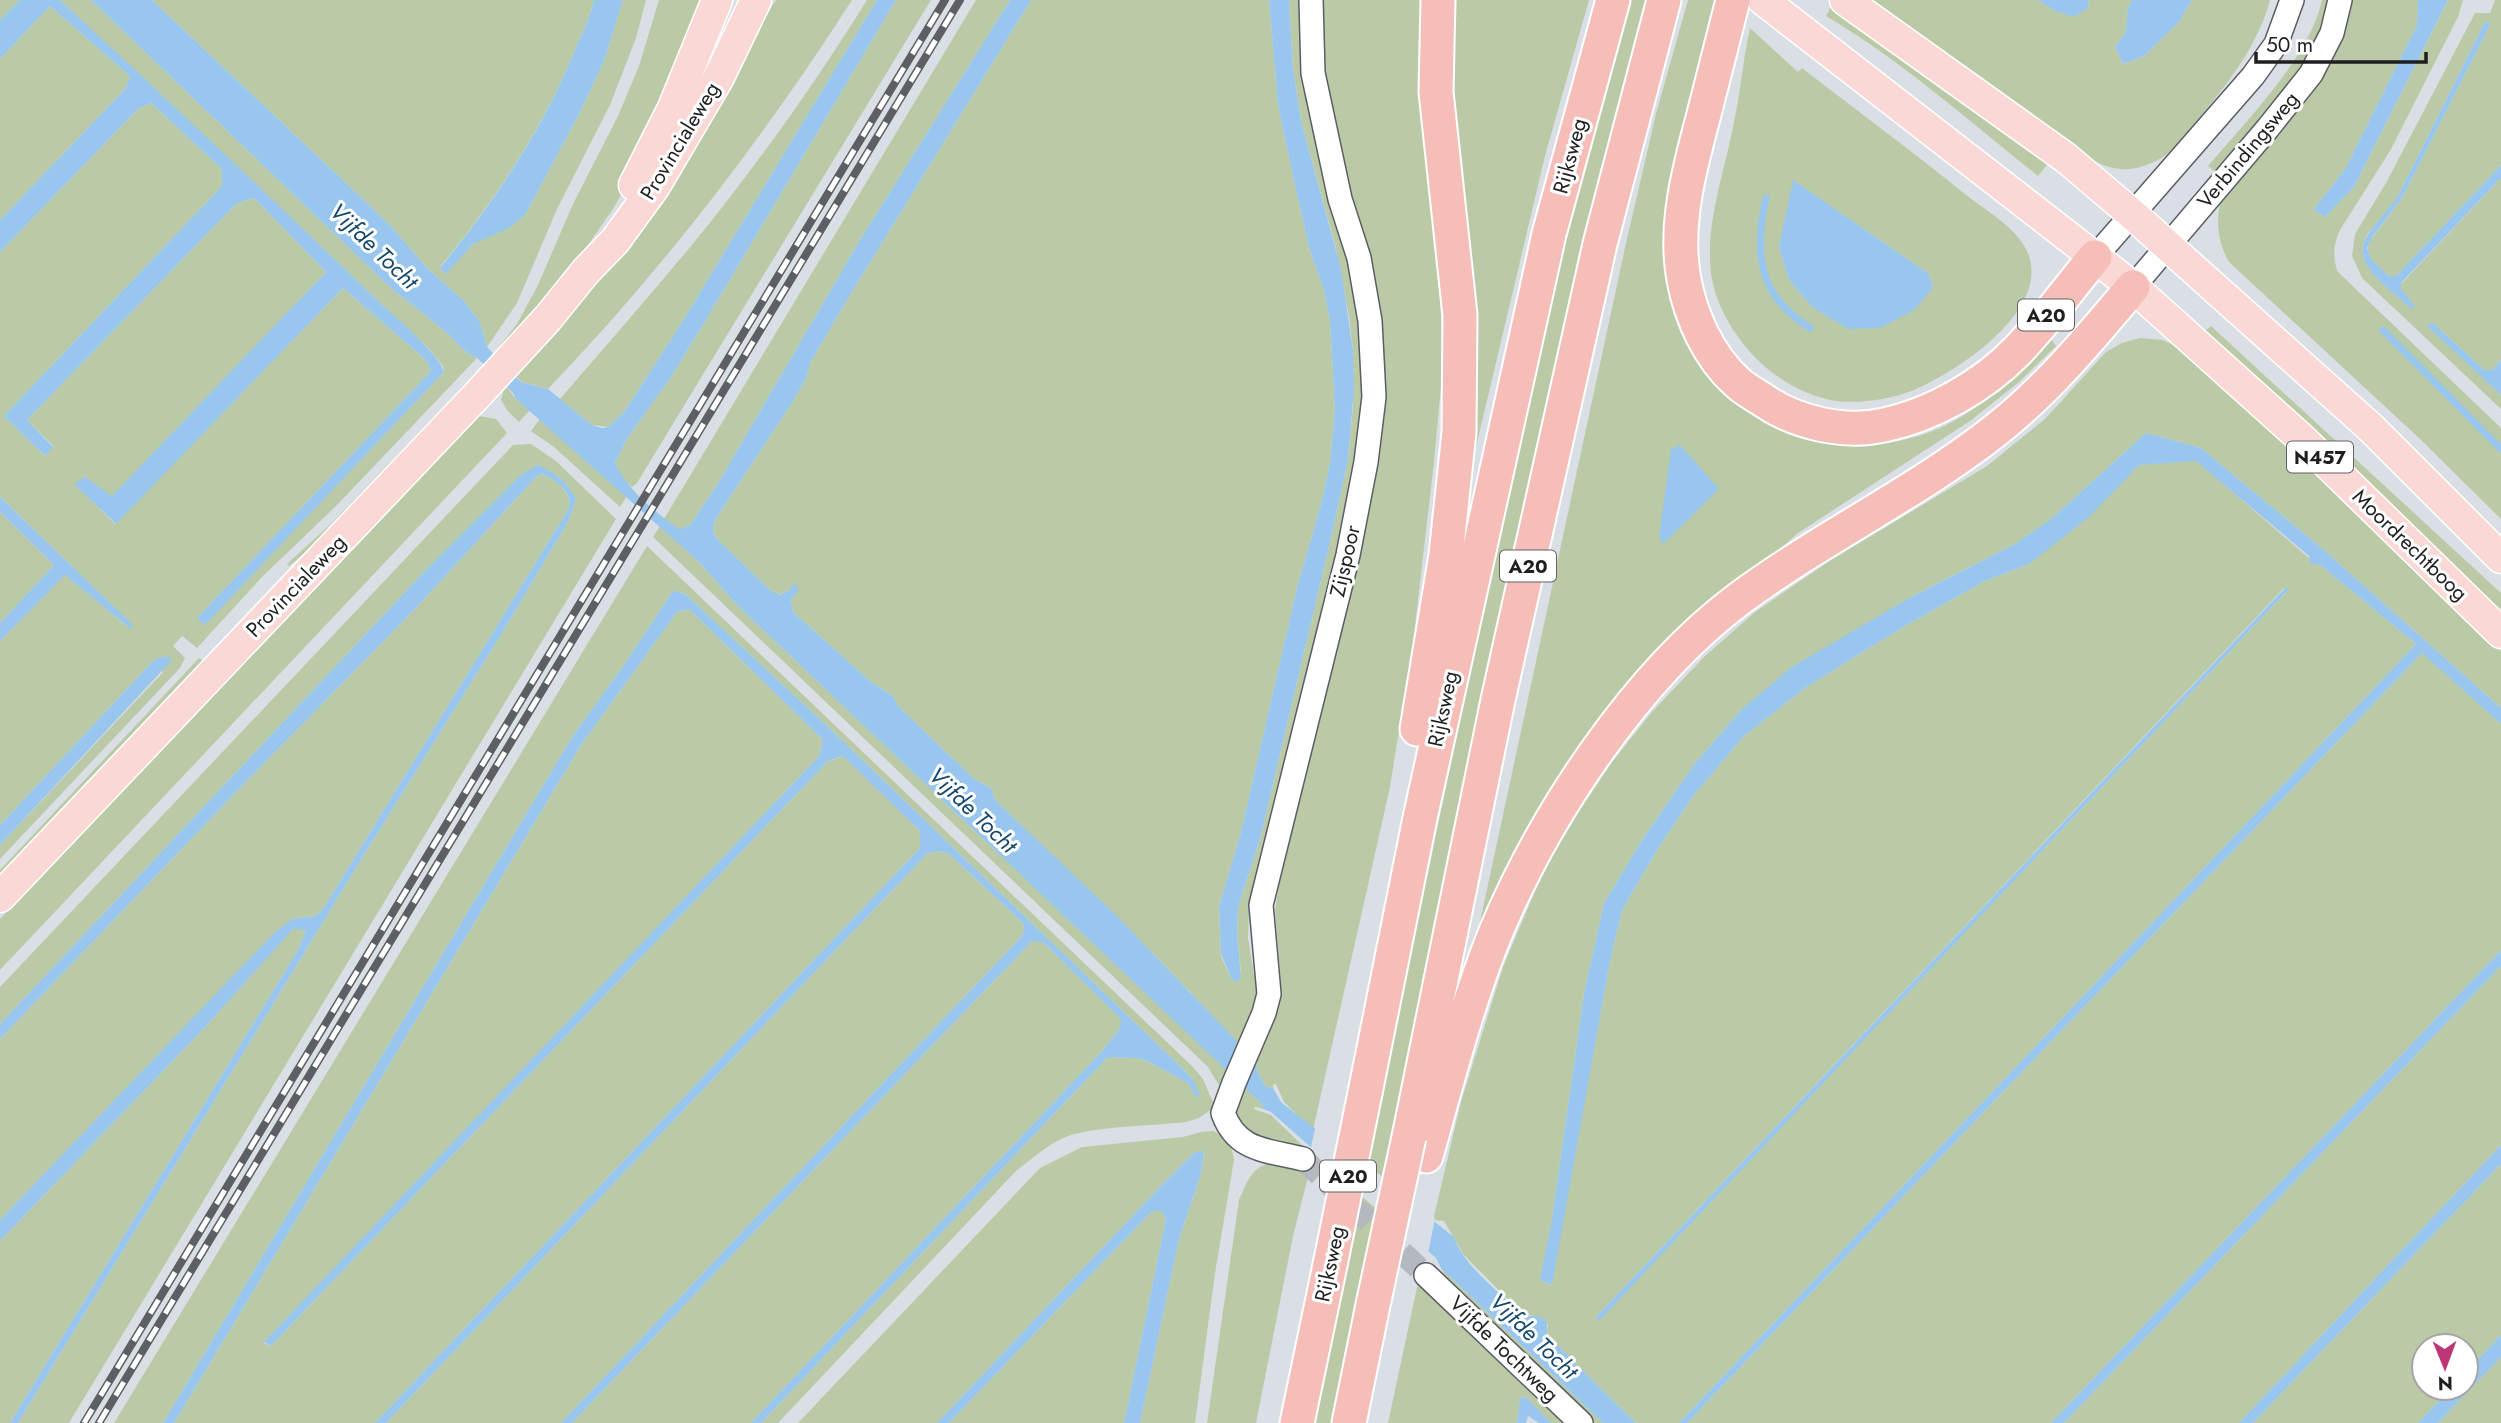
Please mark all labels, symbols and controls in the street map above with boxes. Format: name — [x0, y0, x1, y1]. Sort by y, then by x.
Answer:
scale bar — [2256, 21, 2426, 65]
text: 50 m — [2266, 30, 2313, 60]
street label: Provincialeweg — [633, 76, 727, 206]
street label: Verbindingsweg — [2190, 85, 2306, 215]
street label: Rijksweg — [1546, 115, 1594, 197]
water label: Vijfde Tocht — [322, 195, 427, 298]
road number: A20 — [2018, 300, 2074, 330]
road number: N457 — [2287, 442, 2353, 472]
street label: Moordrechtboog — [2346, 482, 2474, 608]
street label: Zijspoor — [1322, 521, 1368, 600]
street label: Provincialeweg — [239, 528, 353, 644]
road number: A20 — [1500, 551, 1556, 582]
street label: Rijksweg — [1420, 668, 1466, 750]
water label: Vijfde Tocht — [921, 759, 1026, 862]
road number: A20 — [1320, 1160, 1376, 1192]
street label: Rijksweg — [1307, 1223, 1353, 1305]
water label: Vijfde Tocht — [1482, 1285, 1587, 1388]
street label: Vijfde Tochtweg — [1443, 1289, 1565, 1409]
north arrow — [2410, 1332, 2480, 1402]
text: N — [2438, 1370, 2453, 1397]

